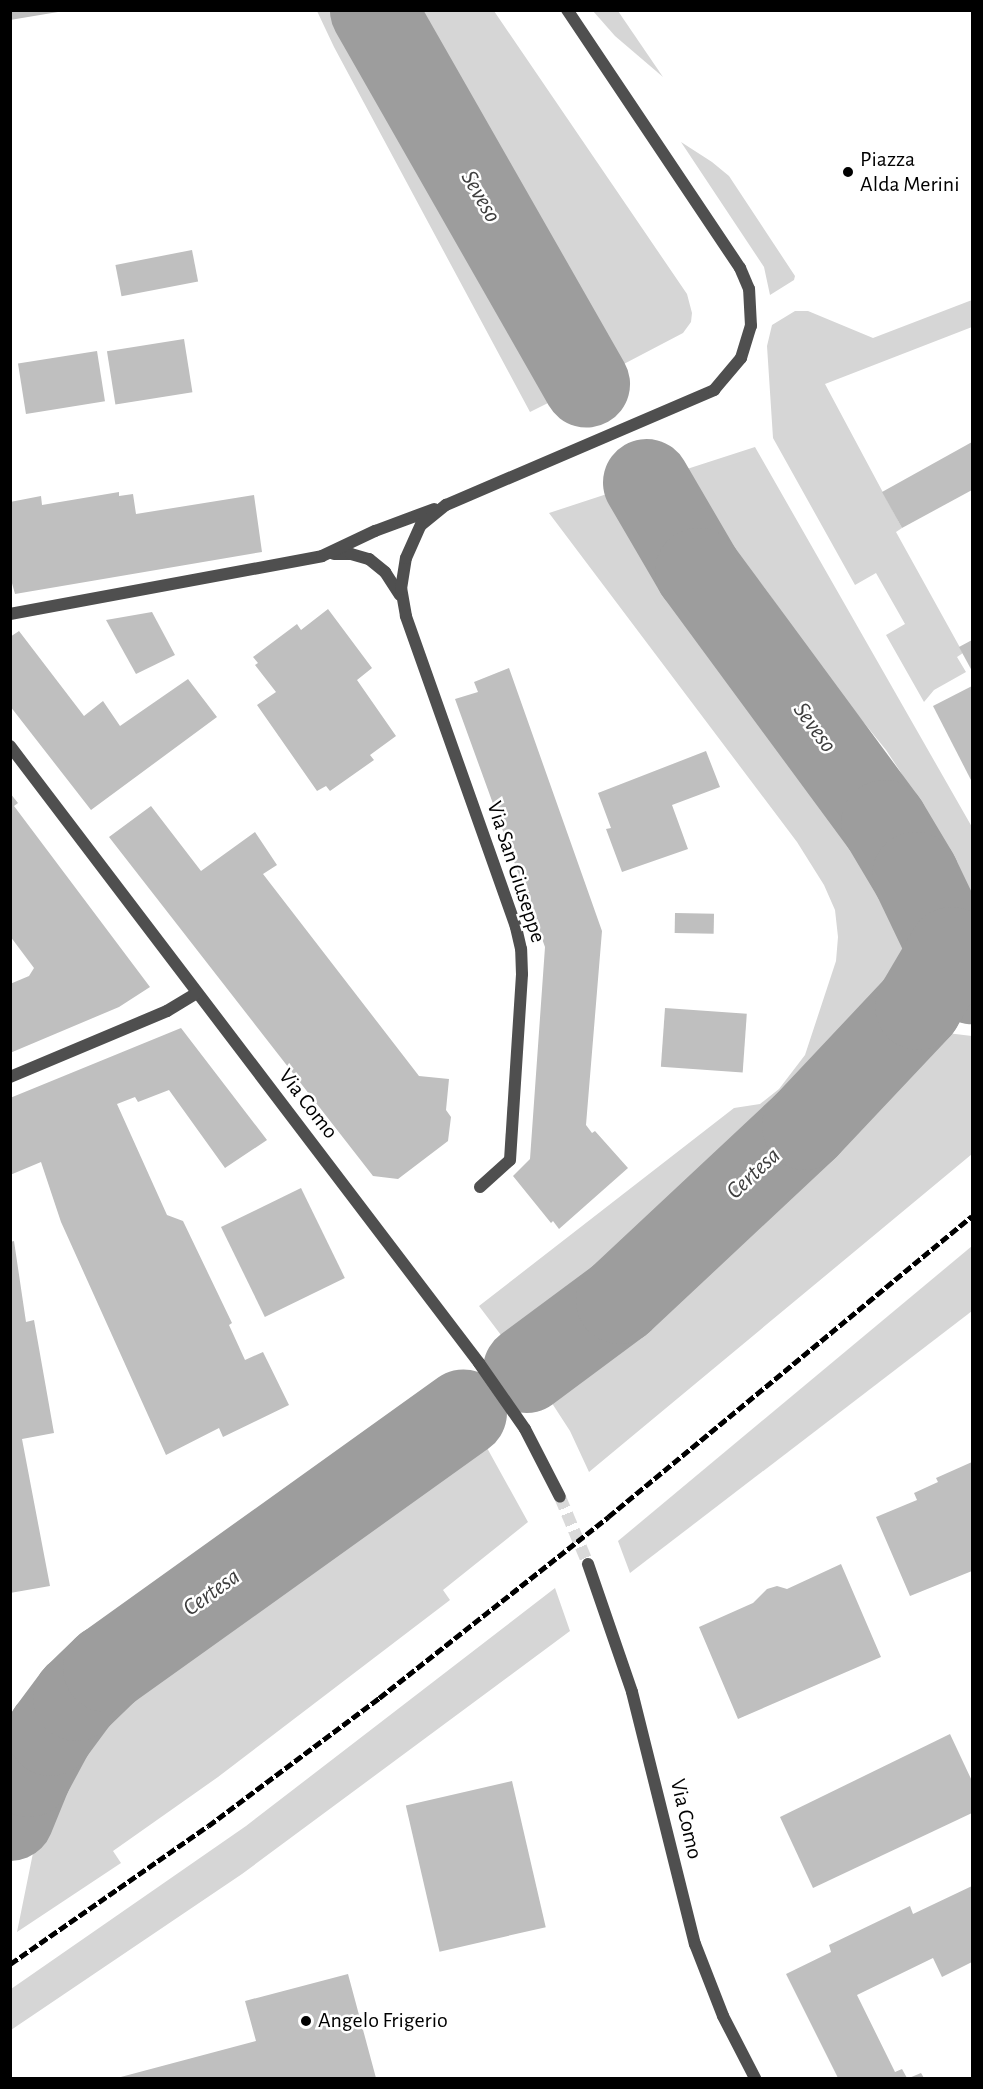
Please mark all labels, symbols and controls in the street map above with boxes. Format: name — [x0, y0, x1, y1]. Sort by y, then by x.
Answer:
place label: Piazza Alda Merini — [860, 146, 960, 198]
marker: Piazza Alda Merini — [841, 165, 855, 179]
water label: Seveso — [454, 166, 506, 228]
water label: Seveso — [786, 697, 842, 759]
street label: Via San Giuseppe — [481, 798, 551, 946]
street label: Via Como — [273, 1064, 343, 1144]
water label: Certesa — [721, 1142, 787, 1206]
water label: Certesa — [178, 1563, 246, 1623]
street label: Via Como — [664, 1776, 708, 1862]
place label: Angelo Frigerio — [318, 2008, 448, 2034]
marker: Angelo Frigerio — [299, 2014, 313, 2028]

